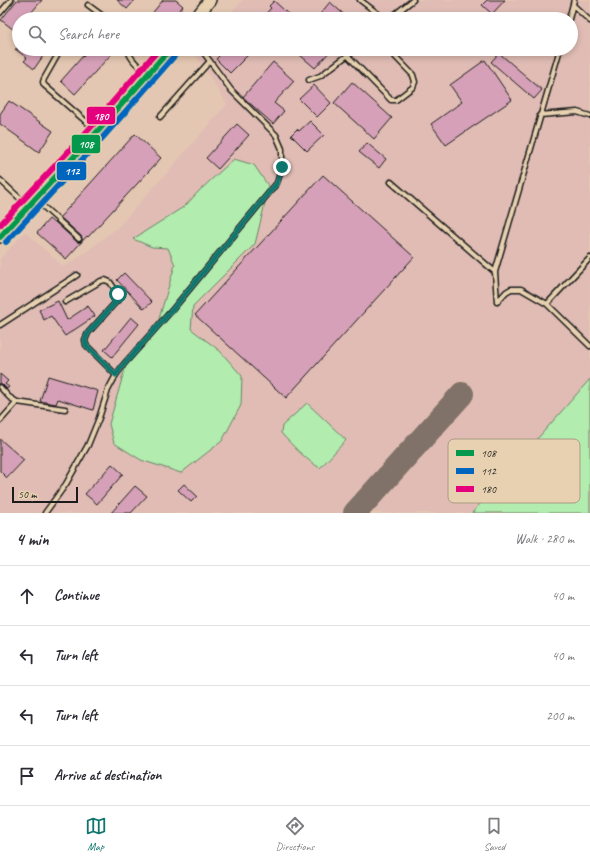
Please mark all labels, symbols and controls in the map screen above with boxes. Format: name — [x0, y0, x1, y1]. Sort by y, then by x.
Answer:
search box — [12, 12, 578, 56]
icon: search — [26, 23, 48, 45]
text: Search here — [58, 25, 119, 44]
line badge: 180 — [86, 106, 116, 125]
text: 180 — [94, 109, 109, 123]
line badge: 108 — [71, 134, 101, 154]
text: 108 — [79, 137, 95, 151]
route end — [273, 158, 291, 176]
line badge: 112 — [56, 161, 87, 181]
text: 112 — [65, 164, 80, 178]
route start — [109, 285, 127, 303]
legend — [448, 439, 580, 503]
text: 108 — [481, 446, 497, 460]
text: 112 — [481, 464, 497, 478]
text: 180 — [481, 482, 497, 496]
scale bar — [12, 485, 78, 504]
text: 50 m — [18, 487, 37, 501]
text: 4 min — [16, 529, 49, 550]
text: Walk · 280 m — [515, 531, 574, 547]
icon: ahead — [16, 585, 38, 607]
text: Continue — [54, 586, 99, 605]
text: 40 m — [552, 588, 574, 604]
icon: left — [16, 645, 38, 667]
text: Turn left — [54, 646, 97, 665]
text: 40 m — [552, 648, 574, 664]
icon: left — [16, 705, 38, 727]
text: Turn left — [54, 706, 97, 725]
text: 200 m — [546, 708, 574, 724]
icon: arrive — [16, 765, 38, 787]
text: Arrive at destination — [54, 766, 161, 785]
tab: Map — [85, 815, 107, 853]
tab: Directions — [276, 815, 314, 853]
tab: Saved — [483, 815, 505, 853]

